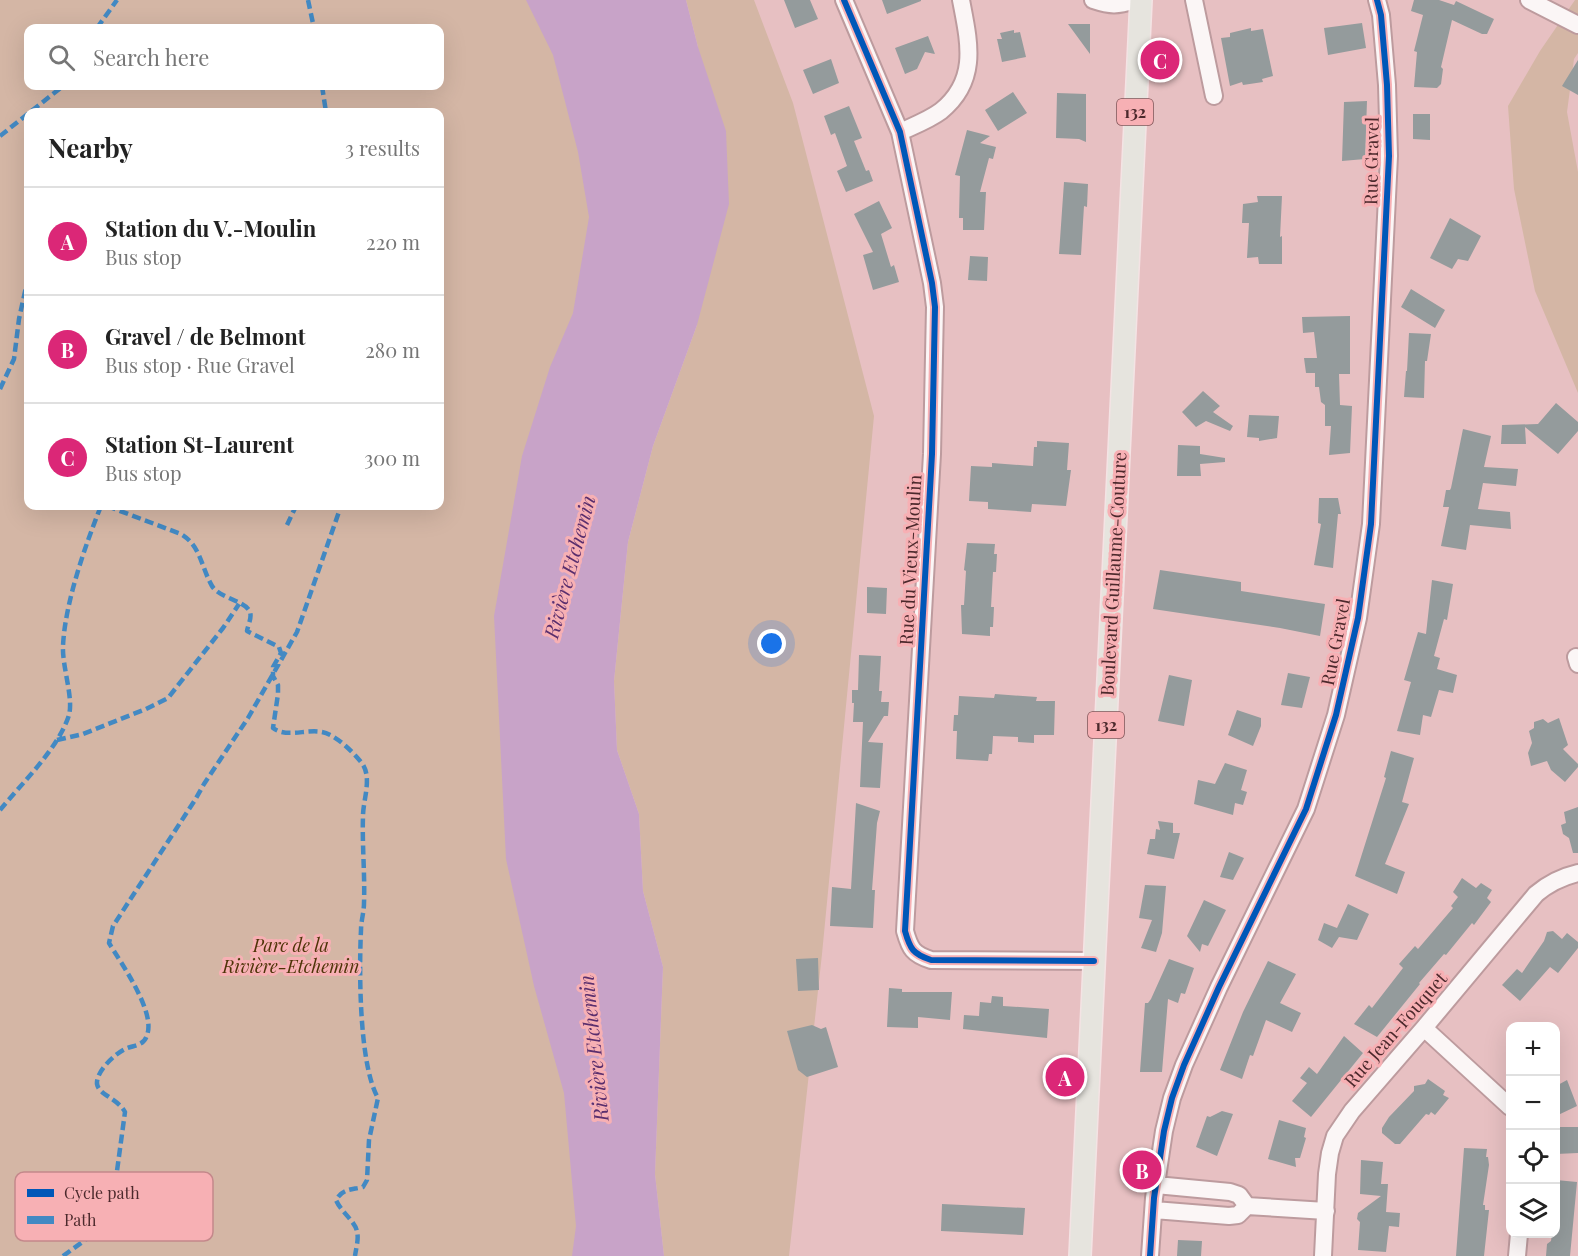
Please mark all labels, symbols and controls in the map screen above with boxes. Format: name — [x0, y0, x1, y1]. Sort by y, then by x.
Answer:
search box — [24, 24, 444, 90]
pin: C — [1140, 38, 1180, 82]
icon: search — [45, 41, 78, 74]
text: Search here — [93, 42, 209, 72]
road number: 132 — [1117, 99, 1153, 125]
street label: Rue Gravel — [1358, 117, 1384, 205]
text: Nearby — [48, 130, 133, 165]
text: 3 results — [345, 134, 420, 161]
text: Station du V.-Moulin — [105, 213, 316, 243]
text: A — [61, 228, 74, 255]
text: 220 m — [366, 228, 420, 255]
text: Bus stop — [105, 243, 182, 270]
text: Gravel / de Belmont — [105, 321, 305, 351]
text: B — [61, 336, 74, 363]
text: 280 m — [365, 336, 420, 363]
text: Bus stop · Rue Gravel — [105, 351, 295, 378]
text: Station St-Laurent — [105, 429, 294, 459]
text: C — [60, 444, 75, 471]
text: 300 m — [364, 444, 420, 471]
street label: Boulevard Guillaume-Couture — [1095, 451, 1131, 697]
text: Bus stop — [105, 459, 182, 486]
street label: Rue du Vieux-Moulin — [894, 474, 926, 646]
water label: Rivière Etchemin — [536, 492, 601, 642]
street label: Rue Gravel — [1315, 596, 1355, 687]
your location — [757, 629, 786, 658]
road number: 132 — [1088, 712, 1124, 738]
park label: Parc de la Rivière-Etchemin — [222, 933, 359, 978]
street label: Rue Jean-Fouquet — [1339, 966, 1452, 1092]
water label: Rivière Etchemin — [571, 974, 614, 1124]
map controls — [1506, 1022, 1560, 1238]
button: + — [1506, 1022, 1560, 1076]
pin: A — [1046, 1054, 1084, 1100]
button: − — [1506, 1076, 1560, 1130]
button: locate — [1506, 1130, 1560, 1184]
pin: B — [1122, 1148, 1162, 1192]
legend — [15, 1172, 213, 1241]
text: Cycle path — [64, 1182, 140, 1203]
button: layers — [1506, 1184, 1560, 1238]
text: Path — [64, 1209, 97, 1230]

